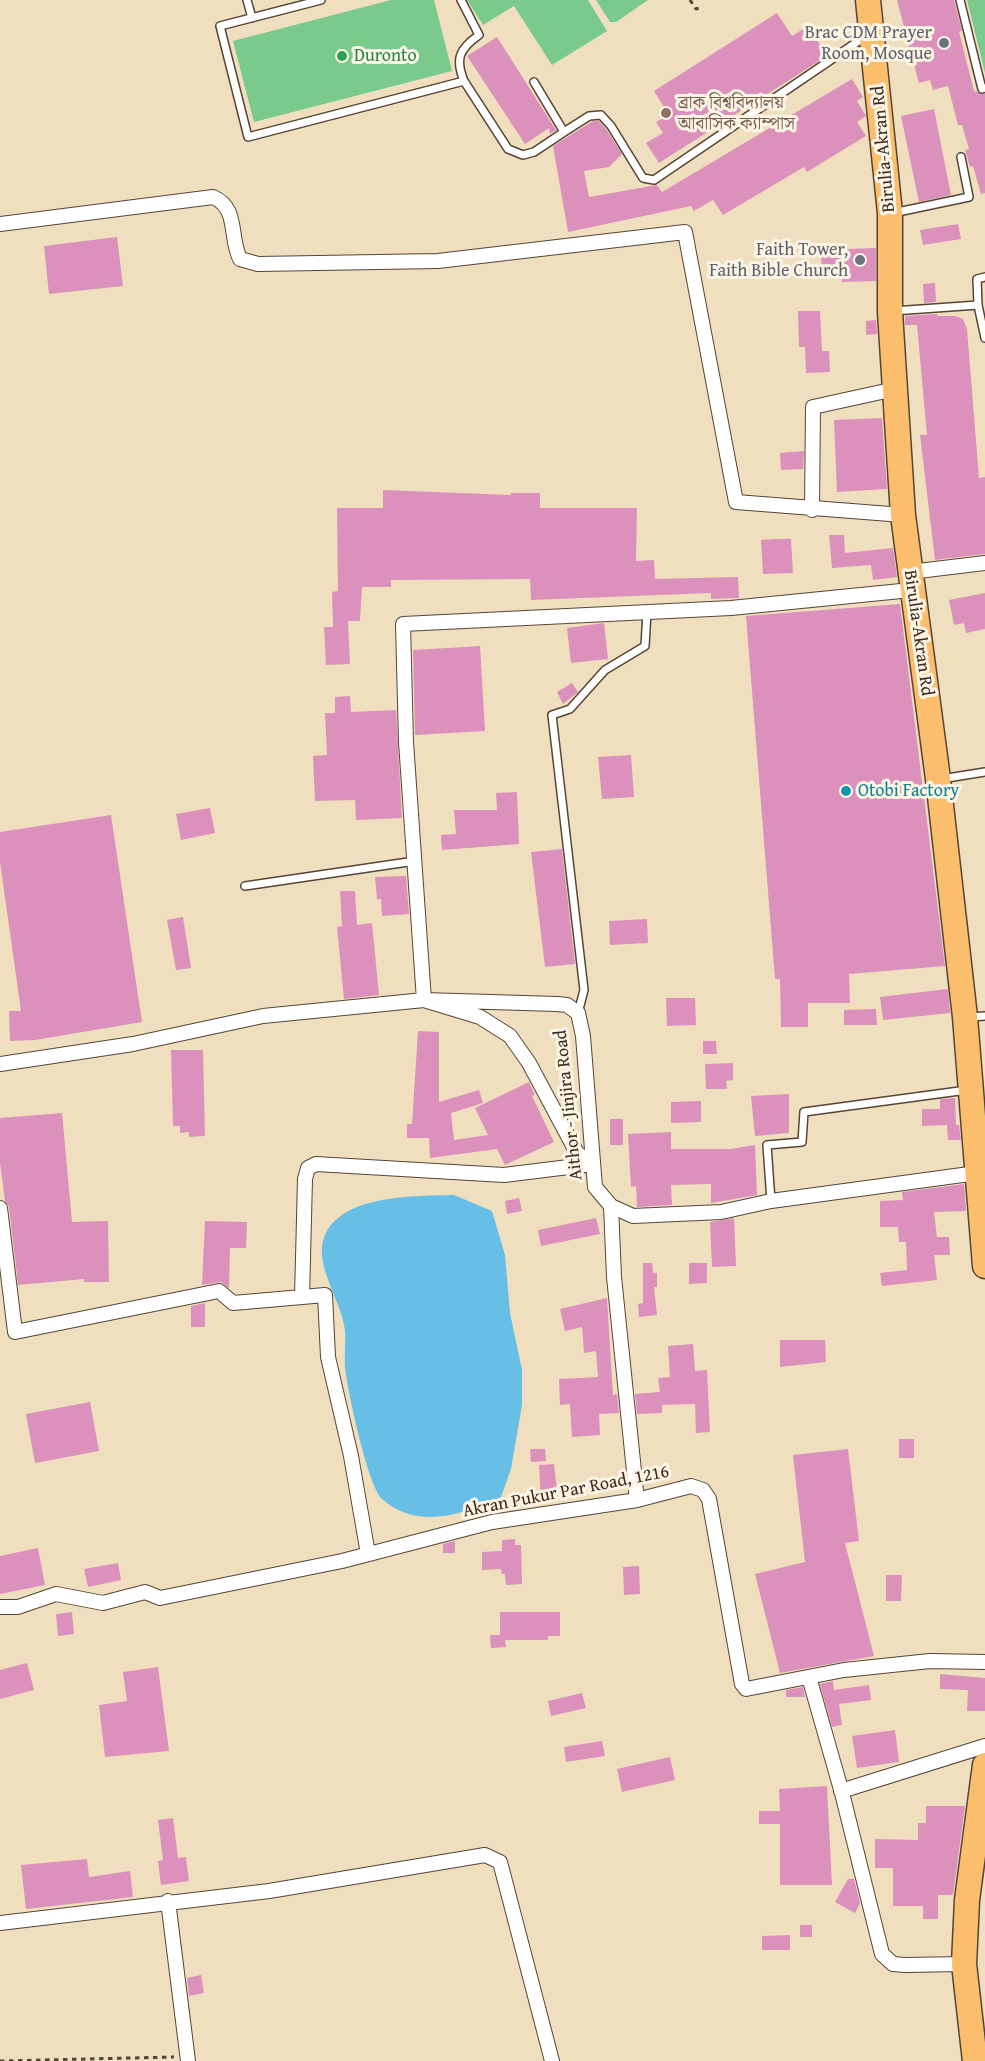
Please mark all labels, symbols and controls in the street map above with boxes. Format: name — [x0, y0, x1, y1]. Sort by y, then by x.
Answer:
place label: Brac CDM Prayer Room, Mosque — [805, 22, 932, 64]
marker: Brac CDM Prayer Room, Mosque — [937, 36, 951, 50]
place label: Duronto — [354, 45, 417, 67]
marker: Duronto — [335, 49, 349, 63]
street label: Birulia-Akran Rd — [868, 85, 900, 213]
place label: ব্রাক বিশ্ববিদ্যালয় আবাসিক ক্যাম্পাস — [678, 92, 795, 134]
marker: ব্রাক বিশ্ববিদ্যালয় আবাসিক ক্যাম্পাস — [659, 106, 673, 120]
place label: Faith Tower, Faith Bible Church — [709, 239, 848, 282]
marker: Faith Tower, Faith Bible Church — [853, 253, 867, 267]
street label: Birulia-Akran Rd — [898, 569, 938, 697]
place label: Otobi Factory — [858, 780, 959, 802]
marker: Otobi Factory — [839, 784, 853, 798]
street label: Aithor - Jinjira Road — [550, 1029, 588, 1181]
street label: Akran Pukur Par Road, 1216 — [461, 1461, 671, 1523]

